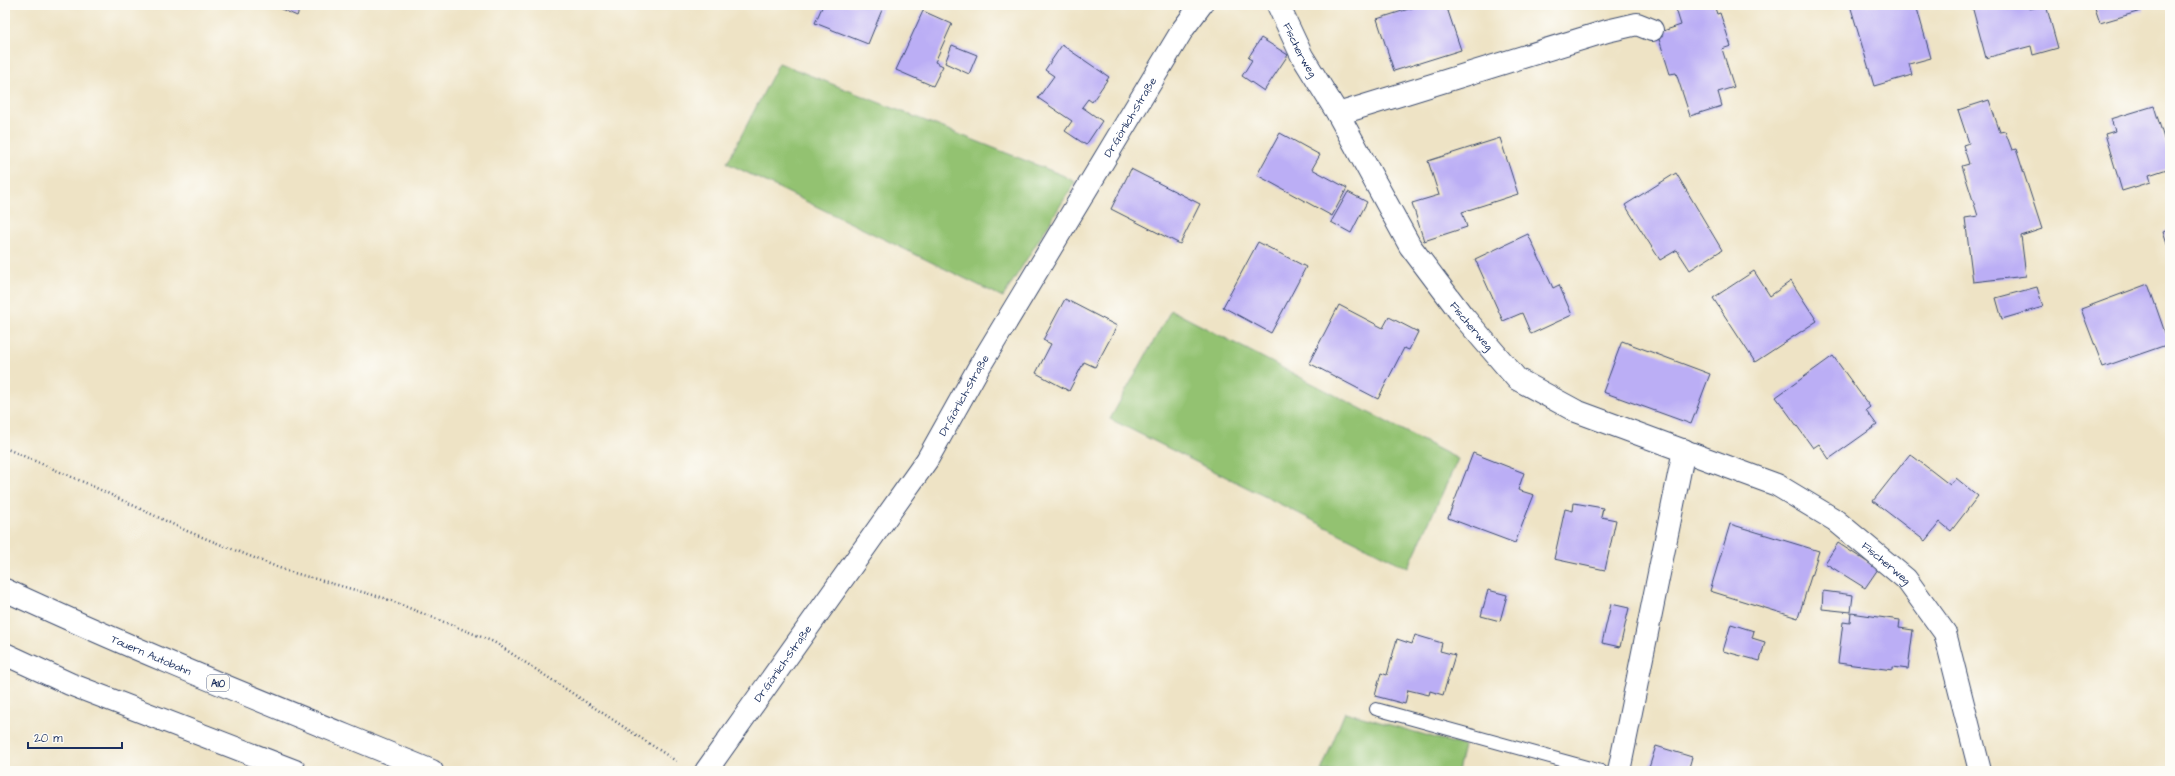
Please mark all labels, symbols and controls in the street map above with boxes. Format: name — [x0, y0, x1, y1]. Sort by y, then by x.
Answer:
street label: Fischerweg — [1279, 20, 1321, 81]
street label: Dr.Görlich-Straße — [1100, 74, 1160, 160]
street label: Fischerweg — [1446, 299, 1497, 355]
street label: Dr.Görlich-Straße — [935, 352, 993, 439]
street label: Fischerweg — [1859, 538, 1915, 588]
street label: Dr.Görlich-Straße — [750, 622, 815, 705]
street label: Tauern Autobahn — [109, 631, 194, 679]
road number: A10 — [207, 675, 229, 691]
scale bar — [28, 724, 122, 750]
text: 20 m — [34, 730, 63, 747]

